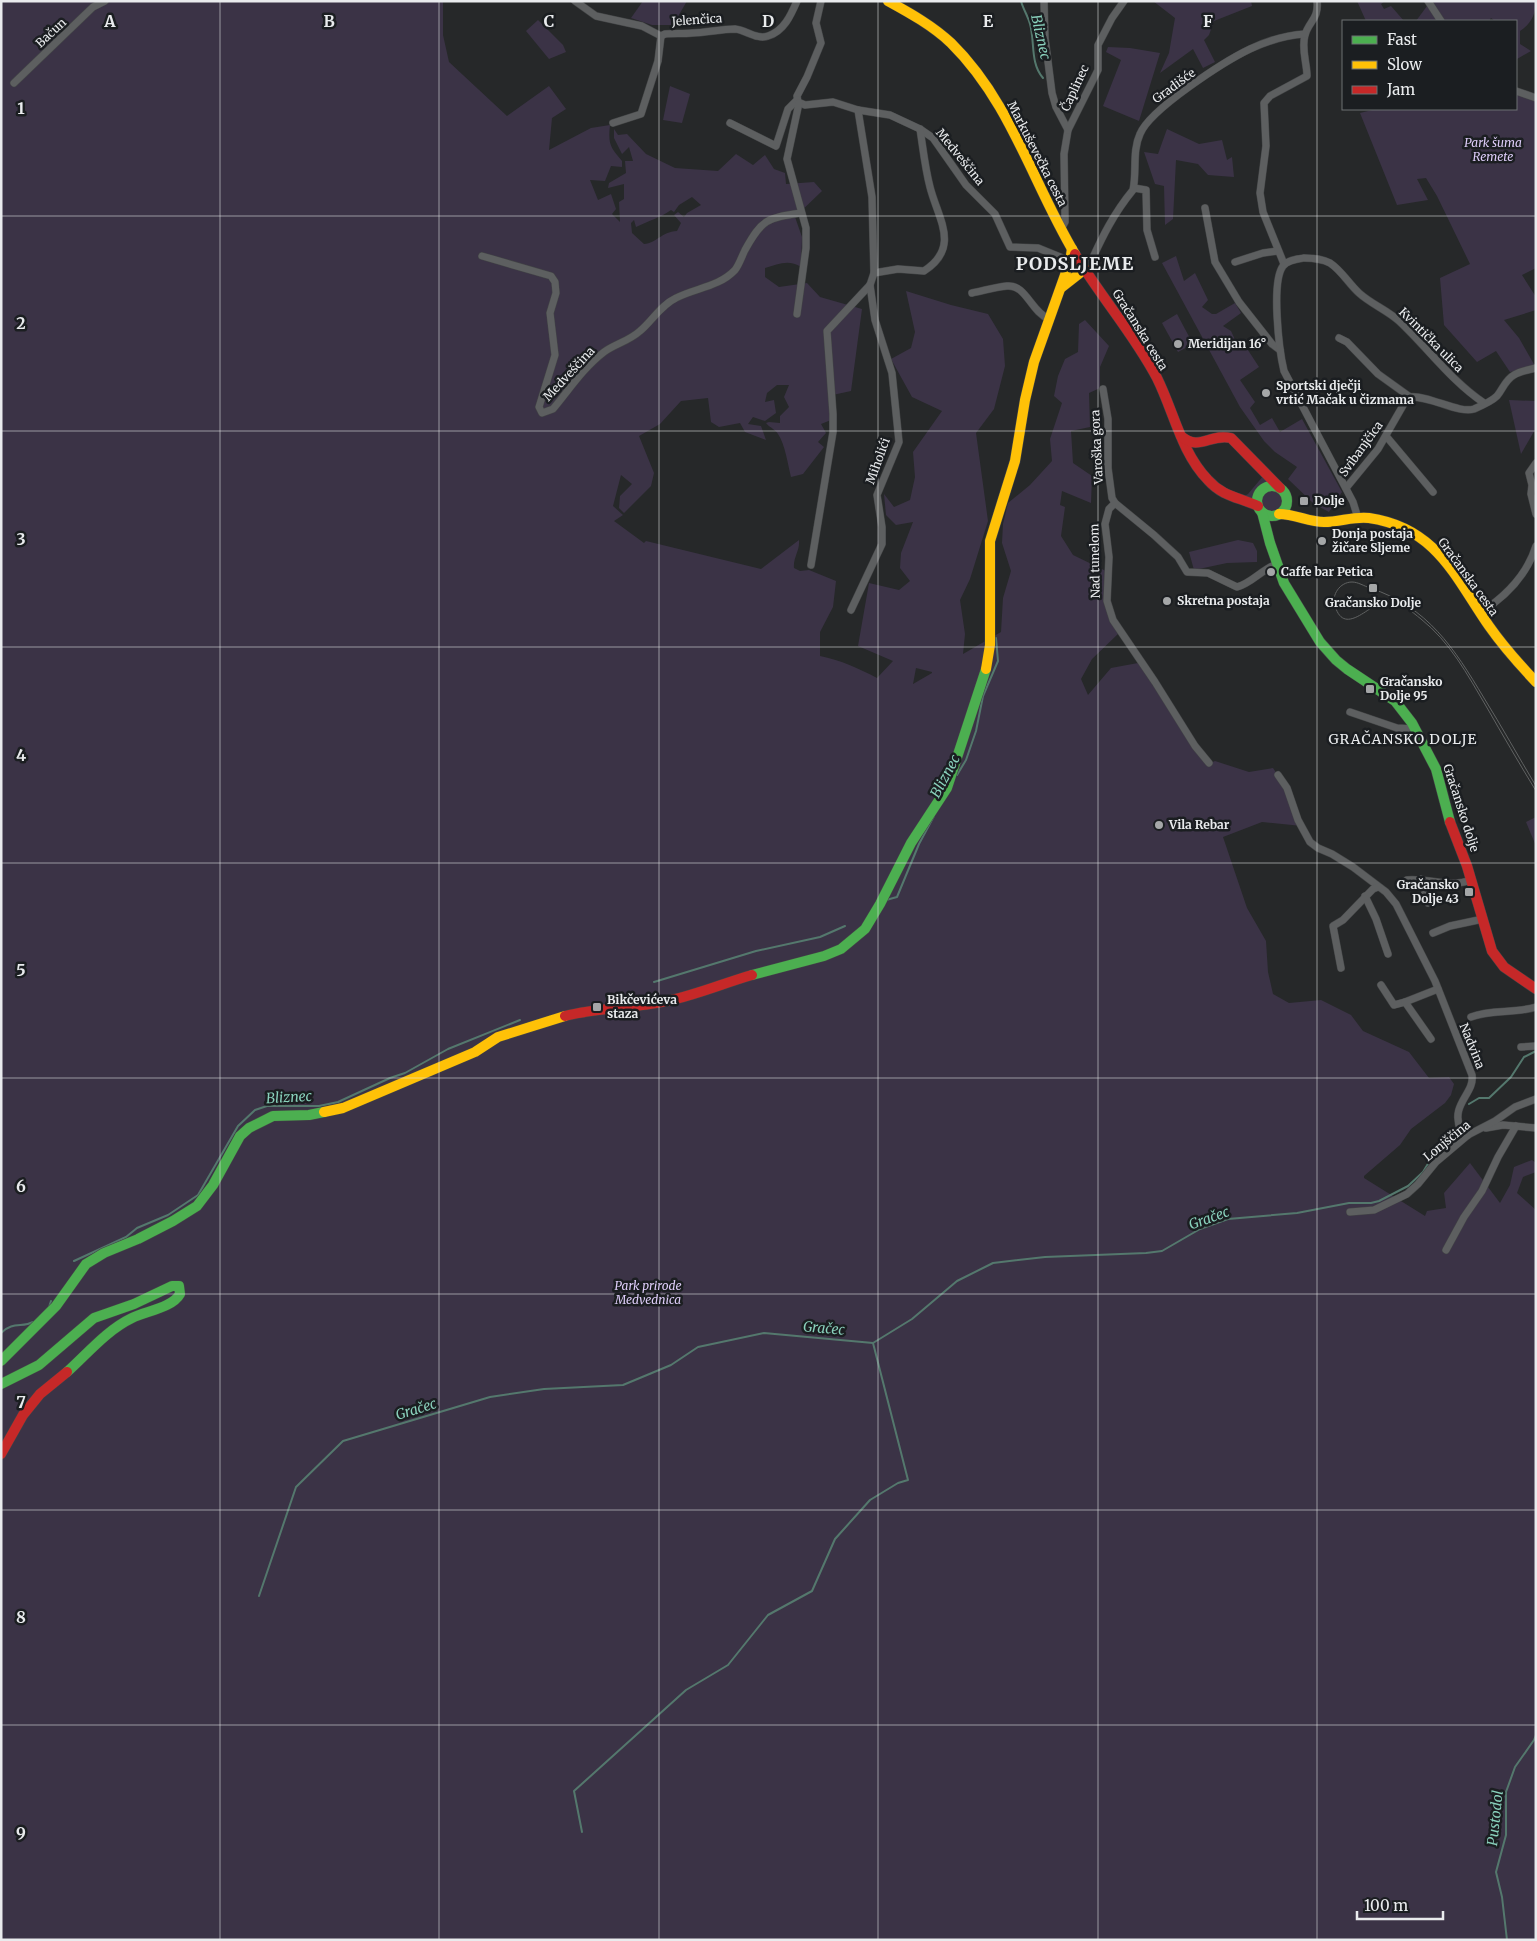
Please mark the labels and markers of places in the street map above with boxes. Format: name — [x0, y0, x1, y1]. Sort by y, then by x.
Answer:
place label: Meridijan 16° — [1188, 336, 1266, 351]
marker: Meridijan 16° — [1172, 338, 1184, 350]
place label: Sportski dječji vrtić Mačak u čizmama — [1275, 378, 1414, 407]
marker: Sportski dječji vrtić Mačak u čizmama — [1260, 387, 1272, 399]
place label: Dolje — [1314, 493, 1345, 508]
marker: Dolje — [1298, 495, 1310, 507]
place label: Donja postaja žičare Sljeme — [1332, 526, 1413, 555]
marker: Donja postaja žičare Sljeme — [1316, 535, 1328, 547]
place label: Caffe bar Petica — [1281, 564, 1373, 579]
marker: Caffe bar Petica — [1265, 566, 1277, 578]
marker: Gračansko Dolje — [1367, 582, 1379, 594]
place label: Skretna postaja — [1177, 593, 1270, 608]
marker: Skretna postaja — [1161, 595, 1173, 607]
place label: Gračansko Dolje — [1325, 595, 1421, 610]
place label: Gračansko Dolje 95 — [1380, 674, 1443, 703]
marker: Gračansko Dolje 95 — [1364, 683, 1376, 695]
place label: Vila Rebar — [1168, 817, 1230, 832]
marker: Vila Rebar — [1153, 819, 1165, 831]
place label: Gračansko Dolje 43 — [1397, 877, 1459, 906]
marker: Gračansko Dolje 43 — [1463, 886, 1475, 898]
place label: Bikčevićeva staza — [607, 992, 677, 1021]
marker: Bikčevićeva staza — [591, 1001, 603, 1013]

